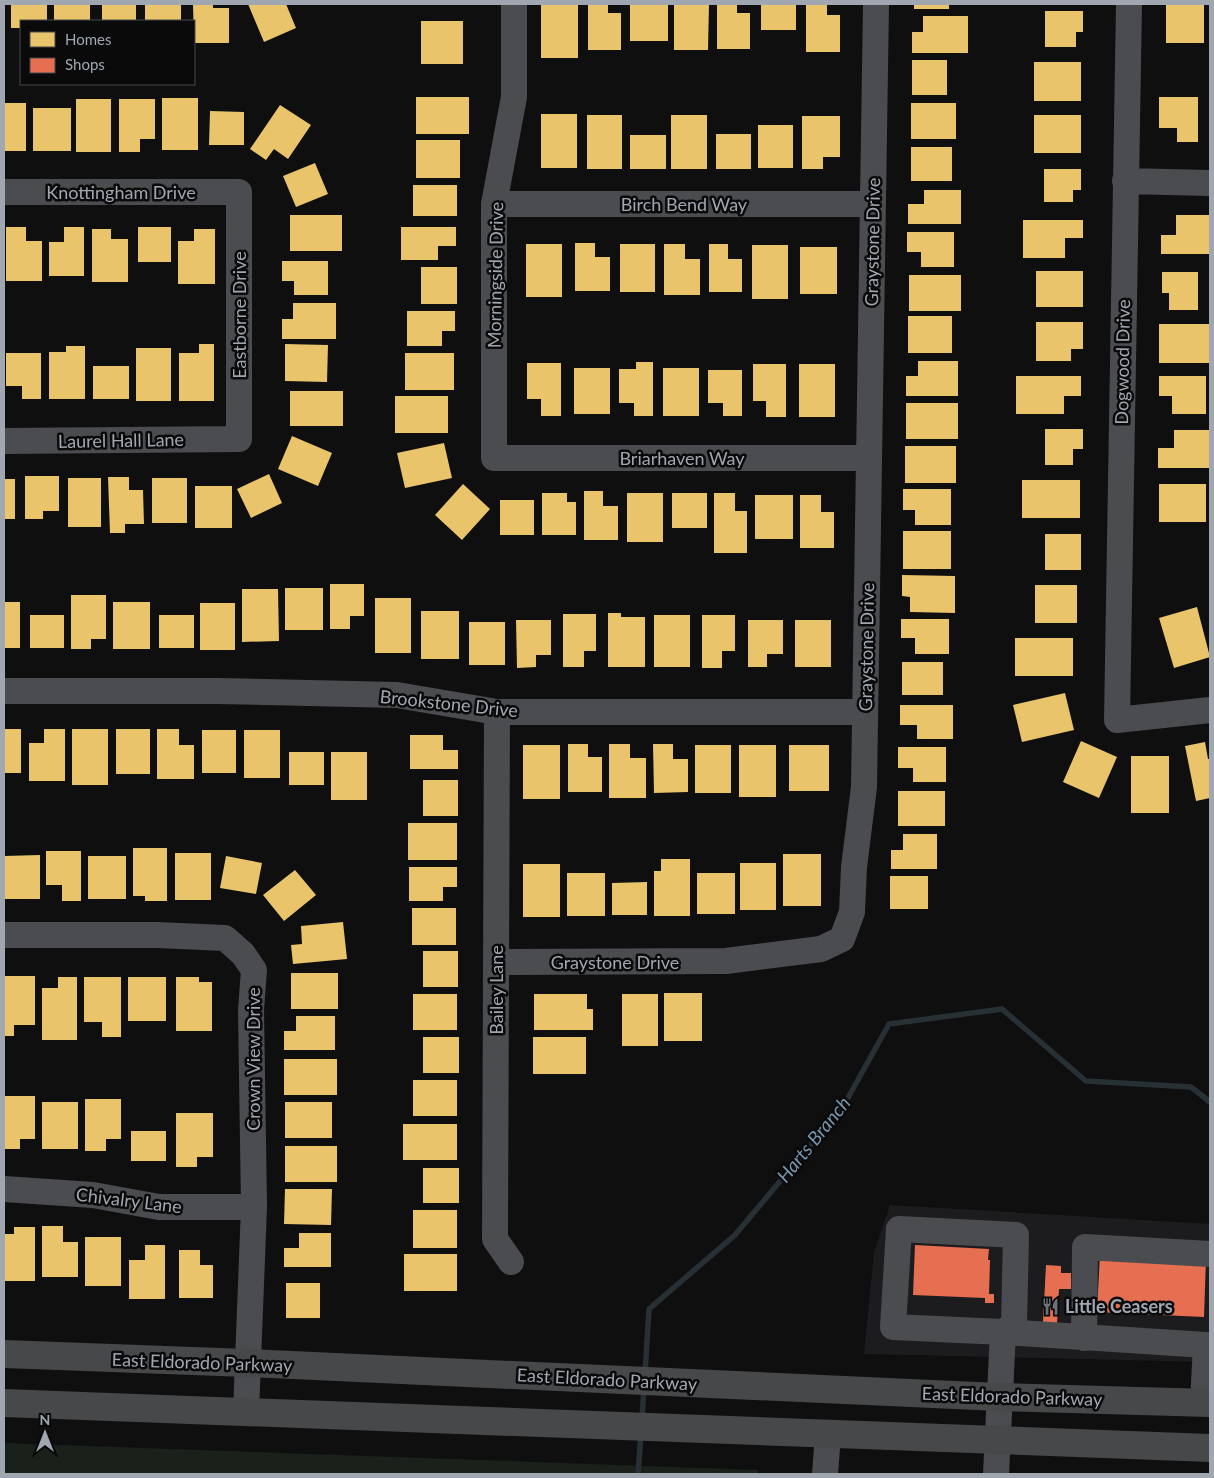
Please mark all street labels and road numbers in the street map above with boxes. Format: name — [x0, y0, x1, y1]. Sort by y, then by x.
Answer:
street label: Graystone Drive — [860, 177, 884, 307]
street label: Knottingham Drive — [46, 181, 196, 203]
street label: Birch Bend Way — [621, 193, 748, 215]
street label: Morningside Drive — [483, 202, 507, 348]
street label: Eastborne Drive — [228, 251, 250, 379]
street label: Dogwood Drive — [1110, 299, 1134, 425]
street label: Laurel Hall Lane — [58, 428, 184, 452]
street label: Briarhaven Way — [619, 447, 745, 469]
street label: Graystone Drive — [854, 582, 878, 712]
street label: Brookstone Drive — [379, 685, 519, 721]
street label: Bailey Lane — [485, 945, 507, 1035]
street label: Graystone Drive — [551, 951, 679, 973]
street label: Crown View Drive — [242, 987, 264, 1131]
street label: Chivalry Lane — [75, 1183, 183, 1217]
street label: East Eldorado Parkway — [111, 1348, 293, 1376]
street label: East Eldorado Parkway — [516, 1363, 698, 1395]
street label: East Eldorado Parkway — [921, 1382, 1103, 1410]

